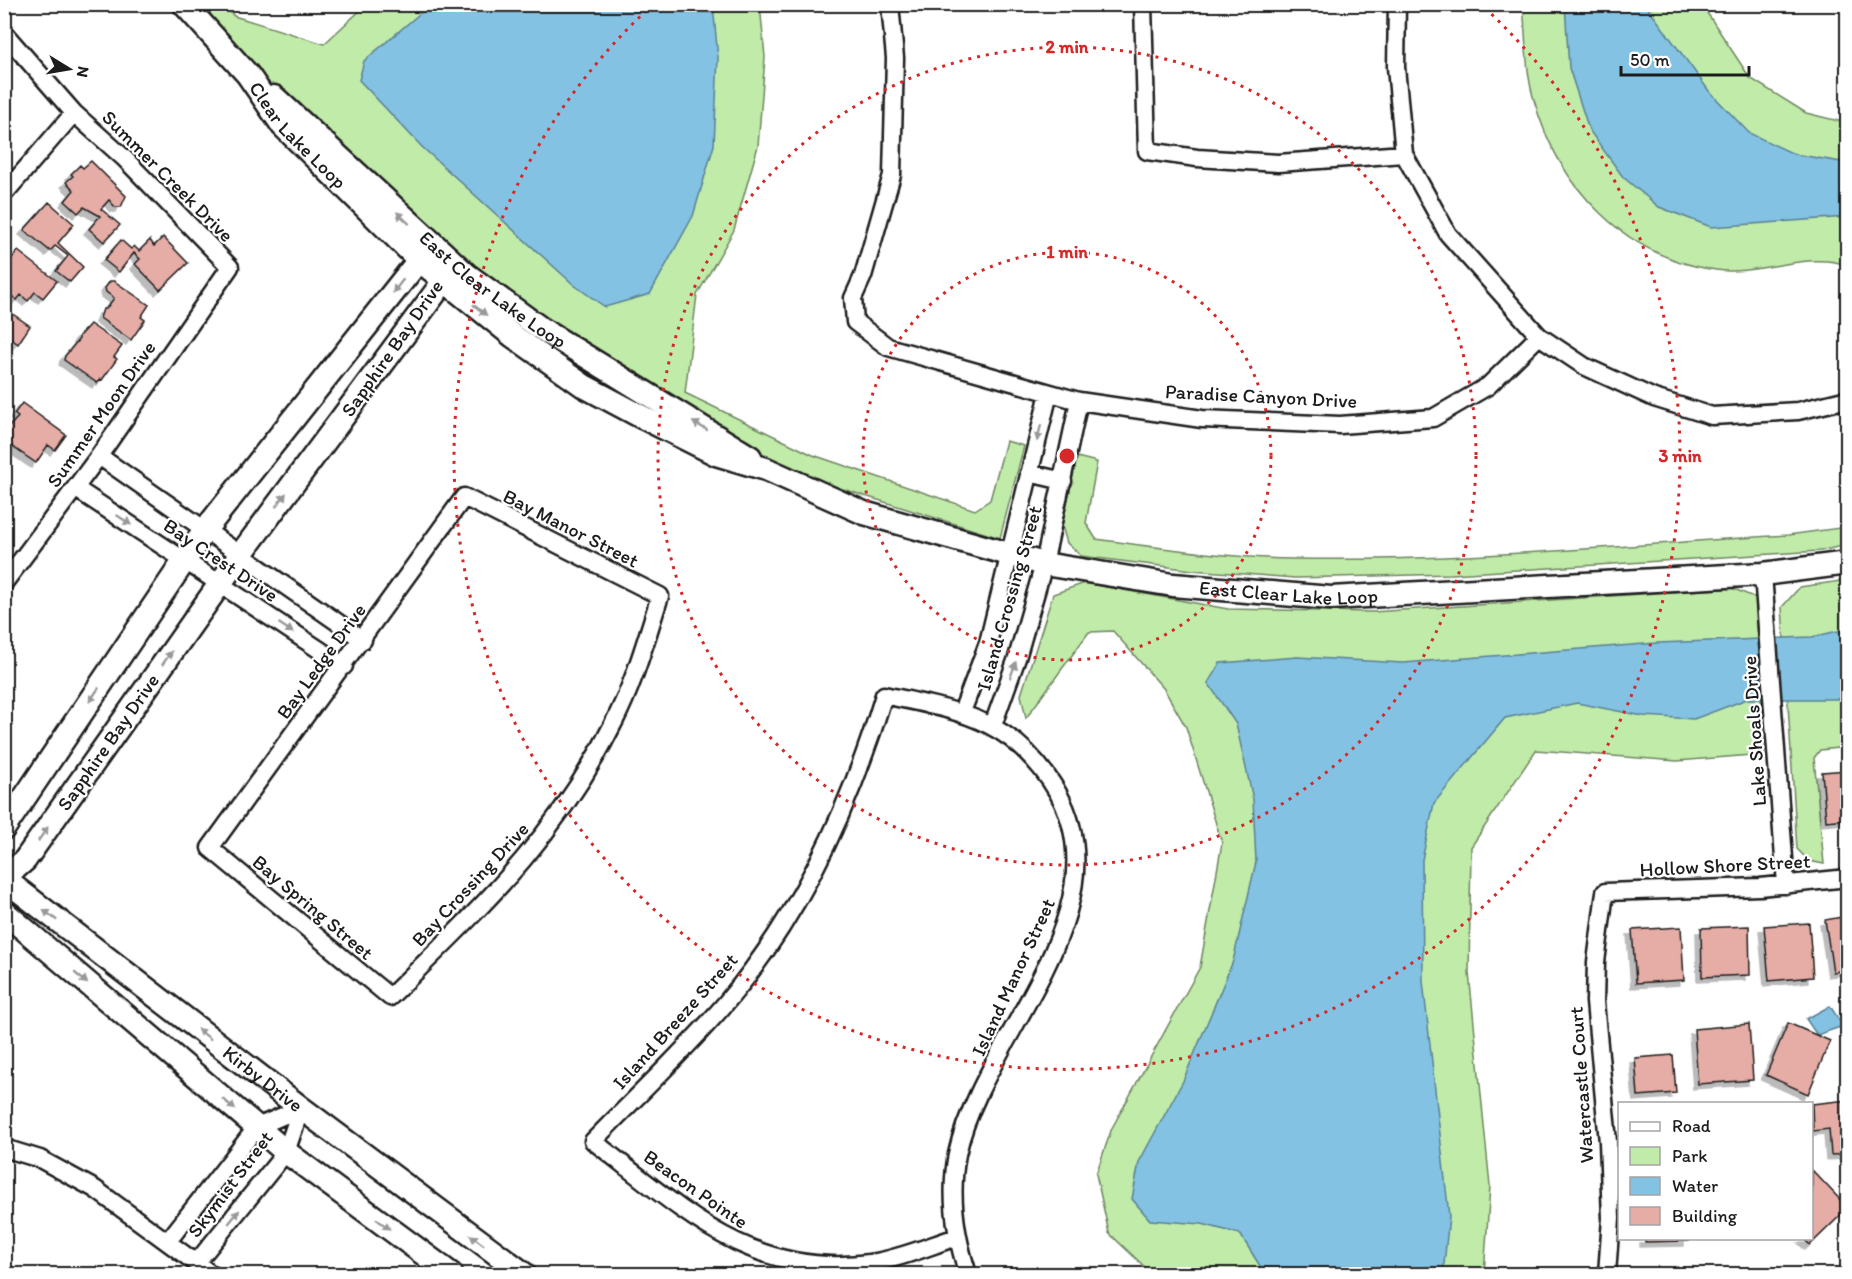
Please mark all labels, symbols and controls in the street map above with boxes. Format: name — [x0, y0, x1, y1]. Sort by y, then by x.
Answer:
text: 2 min — [1046, 36, 1089, 58]
north arrow — [39, 39, 99, 99]
scale bar — [1621, 39, 1748, 77]
text: 50 m — [1630, 49, 1670, 71]
text: N — [73, 65, 94, 79]
street label: Clear Lake Loop — [244, 77, 352, 194]
street label: Summer Creek Drive — [97, 105, 239, 247]
one-way arrow — [396, 211, 411, 225]
street label: East Clear Lake Loop — [415, 225, 571, 353]
text: 1 min — [1046, 241, 1088, 263]
street label: Sapphire Bay Drive — [336, 275, 448, 421]
one-way arrow — [391, 278, 404, 294]
one-way arrow — [473, 304, 488, 316]
street label: Summer Moon Drive — [41, 336, 161, 492]
street label: Paradise Canyon Drive — [1164, 379, 1358, 413]
one-way arrow — [691, 421, 708, 431]
one-way arrow — [1034, 424, 1044, 442]
text: 3 min — [1658, 445, 1702, 467]
centre of rings — [1057, 446, 1077, 466]
street label: Bay Manor Street — [499, 483, 643, 573]
one-way arrow — [275, 492, 287, 507]
street label: Island Crossing Street — [971, 503, 1047, 693]
street label: Bay Crest Drive — [159, 513, 283, 607]
one-way arrow — [116, 514, 132, 525]
street label: East Clear Lake Loop — [1198, 575, 1379, 610]
street label: Bay Ledge Drive — [271, 599, 371, 723]
one-way arrow — [278, 622, 294, 634]
one-way arrow — [161, 651, 173, 667]
street label: Lake Shoals Drive — [1737, 655, 1771, 807]
one-way arrow — [1009, 661, 1018, 679]
street label: Sapphire Bay Drive — [52, 669, 164, 815]
one-way arrow — [89, 687, 100, 703]
street label: Bay Crossing Drive — [406, 817, 534, 951]
one-way arrow — [37, 827, 49, 843]
street label: Bay Spring Street — [248, 849, 379, 965]
street label: Hollow Shore Street — [1639, 849, 1811, 881]
street label: Island Manor Street — [966, 894, 1060, 1060]
one-way arrow — [42, 909, 57, 921]
street label: Island Breeze Street — [607, 948, 743, 1094]
one-way arrow — [73, 971, 89, 984]
street label: Watercastle Court — [1564, 1006, 1598, 1164]
one-way arrow — [197, 1028, 212, 1040]
street label: Kirby Drive — [218, 1040, 308, 1117]
one-way arrow — [221, 1097, 236, 1110]
legend — [1618, 1102, 1813, 1240]
text: Road — [1672, 1115, 1711, 1137]
street label: Skymist Street — [182, 1126, 278, 1242]
street label: Beacon Pointe — [639, 1144, 753, 1234]
text: Park — [1672, 1145, 1707, 1167]
text: Water — [1672, 1175, 1718, 1197]
text: Building — [1672, 1205, 1738, 1227]
one-way arrow — [227, 1209, 239, 1224]
one-way arrow — [374, 1218, 390, 1230]
one-way arrow — [470, 1234, 485, 1246]

